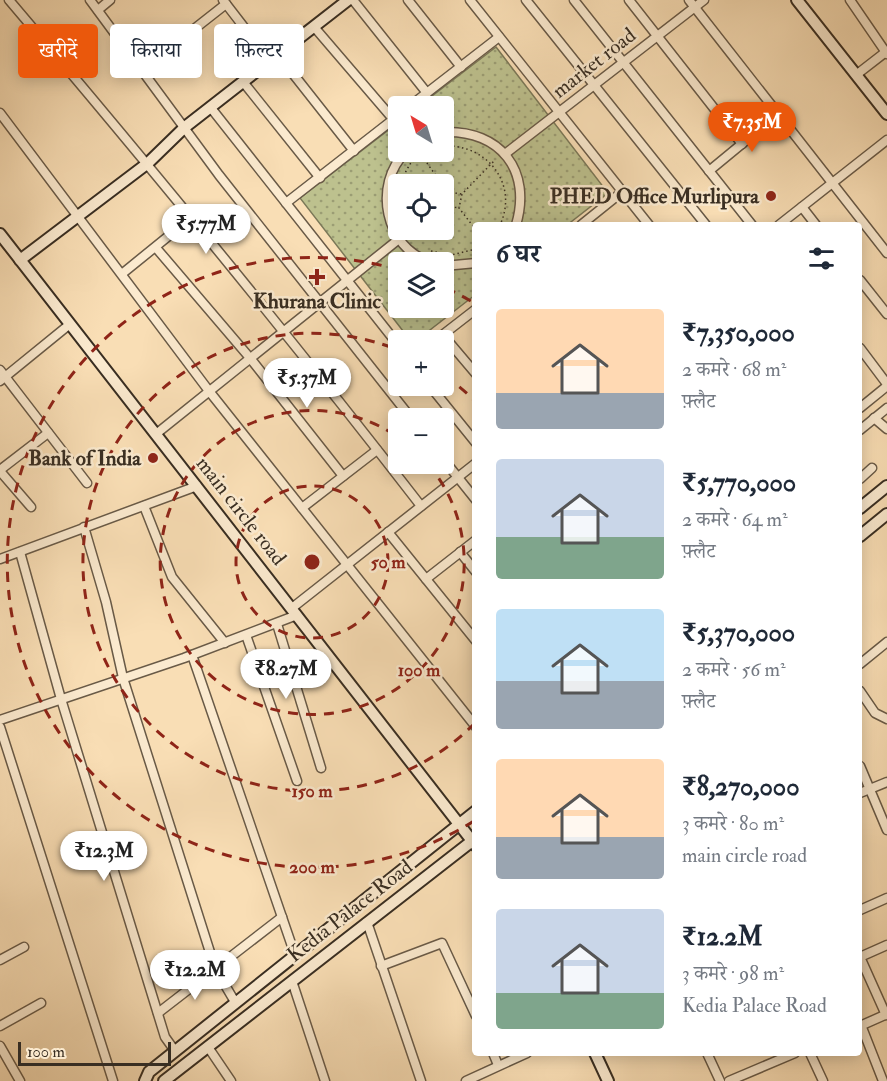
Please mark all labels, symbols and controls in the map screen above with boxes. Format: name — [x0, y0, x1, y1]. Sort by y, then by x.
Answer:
street label: market road — [547, 21, 642, 104]
chip: खरीदें — [18, 24, 98, 78]
chip: किराया — [110, 24, 202, 78]
chip: फ़िल्टर — [214, 24, 304, 78]
north arrow — [388, 96, 454, 162]
map controls — [388, 96, 454, 474]
pin: ₹7.35M — [703, 102, 801, 153]
text: ₹7.35M — [722, 109, 782, 134]
button: locate — [388, 174, 454, 240]
place label: PHED Office Murlipura — [550, 183, 760, 210]
marker: PHED Office Murlipura — [764, 189, 778, 203]
pin: ₹5.77M — [157, 204, 255, 255]
text: ₹5.77M — [176, 211, 236, 236]
text: 6 घर — [496, 238, 540, 270]
icon: filters — [805, 242, 838, 275]
button: layers — [388, 252, 454, 318]
marker: Khurana Clinic — [308, 268, 326, 286]
place label: Khurana Clinic — [253, 288, 381, 315]
text: ₹7,350,000 — [682, 317, 795, 349]
button: + — [388, 330, 454, 396]
icon: home — [544, 333, 616, 405]
text: 2 कमरे · 68 m² — [682, 357, 786, 382]
pin: ₹5.37M — [258, 358, 356, 409]
text: ₹5.37M — [277, 365, 337, 390]
text: फ़्लैट — [682, 389, 715, 414]
button: − — [388, 408, 454, 474]
place label: Bank of India — [28, 445, 142, 472]
marker: Bank of India — [146, 451, 160, 465]
street label: main circle road — [190, 451, 292, 572]
text: ₹5,770,000 — [682, 467, 796, 499]
icon: home — [544, 483, 616, 555]
text: 2 कमरे · 64 m² — [682, 507, 788, 532]
text: फ़्लैट — [682, 539, 715, 564]
text: 50 m — [371, 551, 406, 574]
centre of rings — [302, 552, 322, 572]
text: ₹5,370,000 — [682, 617, 795, 649]
icon: home — [544, 633, 616, 705]
pin: ₹8.27M — [237, 649, 335, 700]
text: ₹8.27M — [254, 656, 318, 681]
text: 2 कमरे · 56 m² — [682, 657, 786, 682]
text: 100 m — [398, 659, 441, 682]
text: फ़्लैट — [682, 689, 715, 714]
text: ₹8,270,000 — [682, 771, 800, 803]
text: 150 m — [291, 780, 334, 803]
icon: home — [544, 783, 616, 855]
text: 3 कमरे · 80 m² — [682, 811, 784, 836]
pin: ₹12.3M — [55, 831, 153, 882]
text: ₹12.3M — [74, 838, 134, 863]
text: main circle road — [682, 843, 807, 868]
street label: Kedia Palace Road — [282, 853, 419, 968]
text: 200 m — [289, 856, 336, 879]
text: ₹12.2M — [682, 921, 763, 953]
icon: home — [544, 933, 616, 1005]
pin: ₹12.2M — [146, 950, 244, 1001]
text: ₹12.2M — [164, 957, 226, 982]
text: 3 कमरे · 98 m² — [682, 961, 784, 986]
text: Kedia Palace Road — [682, 993, 827, 1018]
scale bar — [18, 1039, 171, 1066]
text: 100 m — [27, 1042, 65, 1062]

